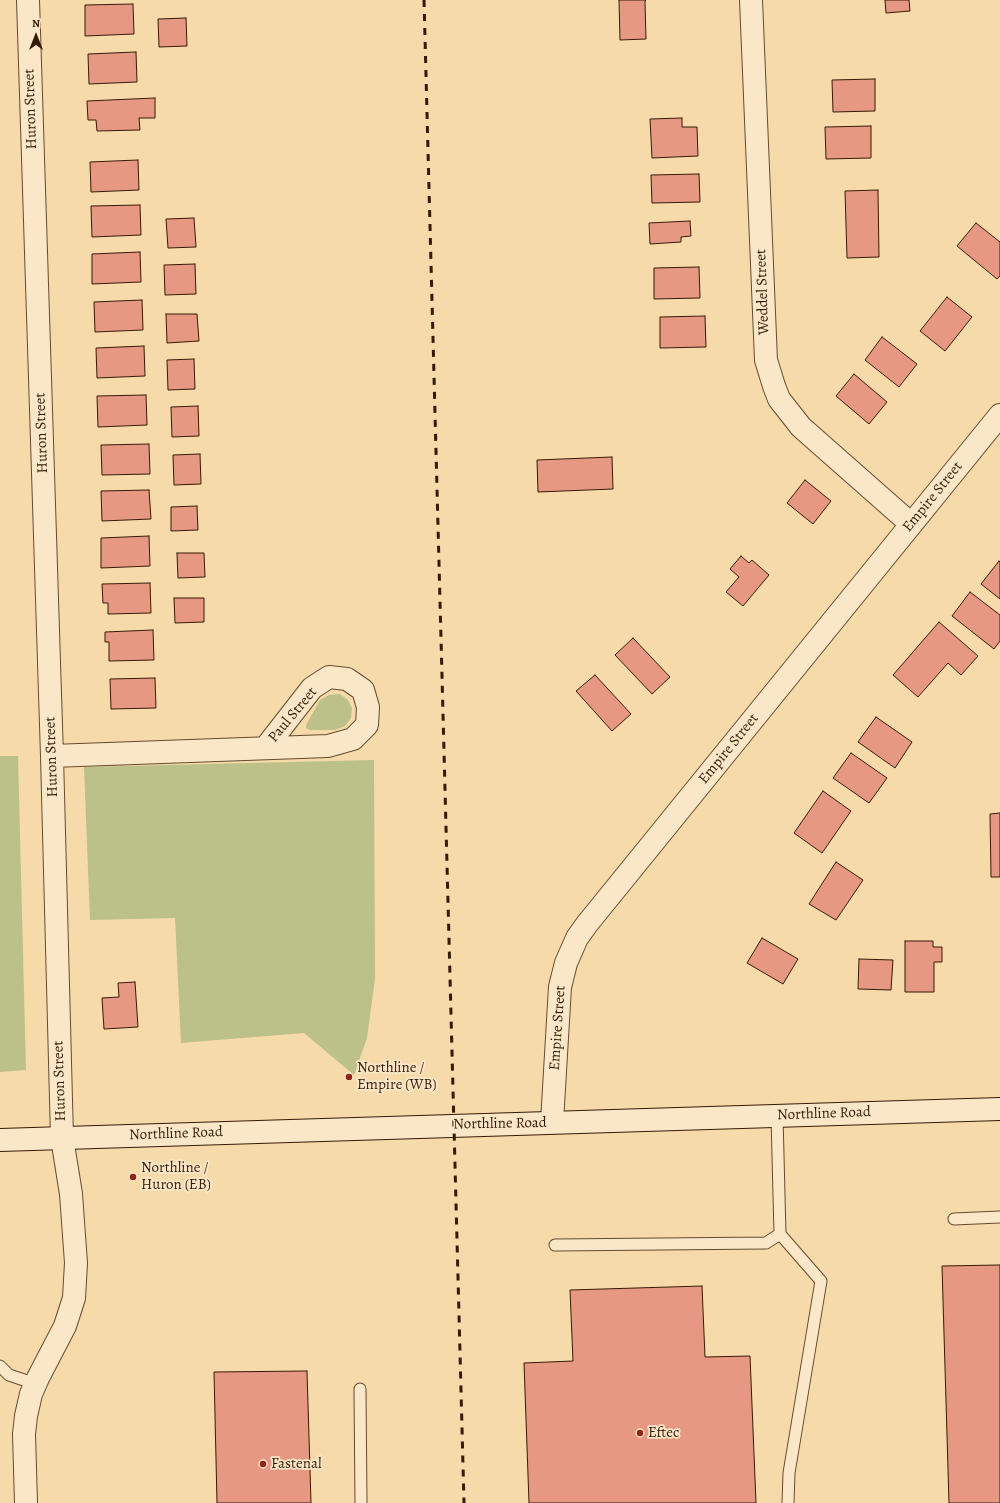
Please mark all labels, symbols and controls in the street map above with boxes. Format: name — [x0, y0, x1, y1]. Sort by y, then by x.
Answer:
north arrow — [16, 16, 56, 56]
text: N — [32, 16, 40, 31]
street label: Huron Street — [21, 68, 41, 150]
street label: Weddel Street — [753, 249, 773, 335]
street label: Huron Street — [32, 392, 52, 474]
street label: Empire Street — [899, 458, 967, 536]
street label: Paul Street — [265, 684, 321, 746]
street label: Empire Street — [695, 710, 763, 788]
street label: Huron Street — [42, 716, 62, 798]
street label: Empire Street — [546, 985, 570, 1071]
street label: Huron Street — [50, 1040, 70, 1122]
place label: Northline / Empire (WB) — [357, 1059, 436, 1094]
marker: Northline / Empire (WB) — [344, 1072, 354, 1082]
street label: Northline Road — [777, 1103, 871, 1125]
street label: Northline Road — [453, 1114, 547, 1134]
street label: Northline Road — [129, 1123, 223, 1145]
place label: Northline / Huron (EB) — [141, 1159, 211, 1194]
marker: Northline / Huron (EB) — [128, 1172, 138, 1182]
place label: Eftec — [648, 1424, 679, 1442]
marker: Eftec — [635, 1428, 645, 1438]
place label: Fastenal — [271, 1455, 322, 1473]
marker: Fastenal — [258, 1459, 268, 1469]

